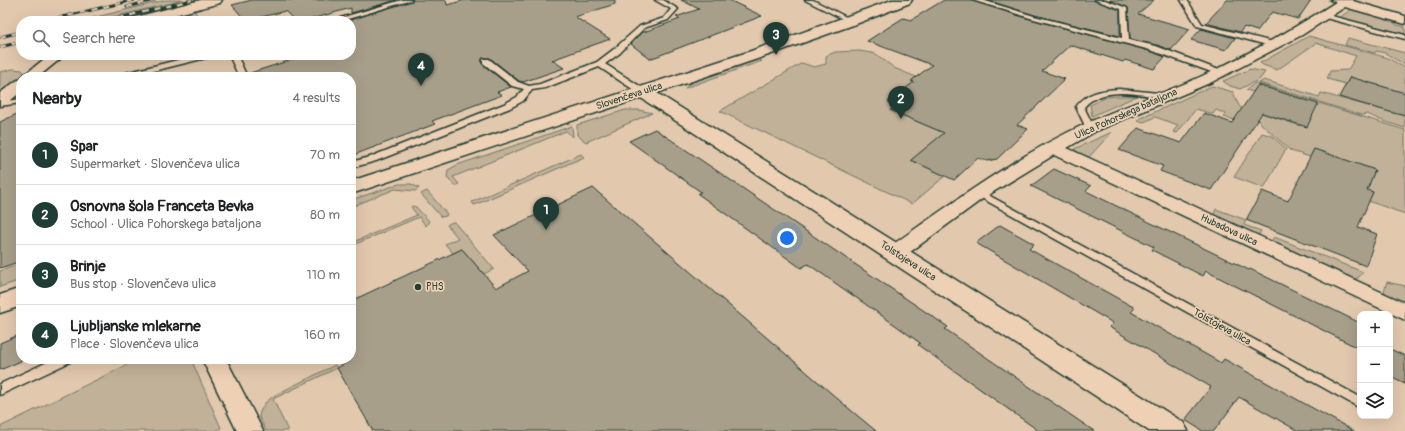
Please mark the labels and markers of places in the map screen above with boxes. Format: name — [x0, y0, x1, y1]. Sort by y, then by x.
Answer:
pin: 3 — [763, 22, 789, 55]
pin: 4 — [408, 53, 434, 86]
pin: 2 — [888, 86, 914, 119]
pin: 1 — [533, 197, 559, 230]
place label: PHS — [426, 281, 444, 293]
marker: PHS — [413, 282, 423, 292]

